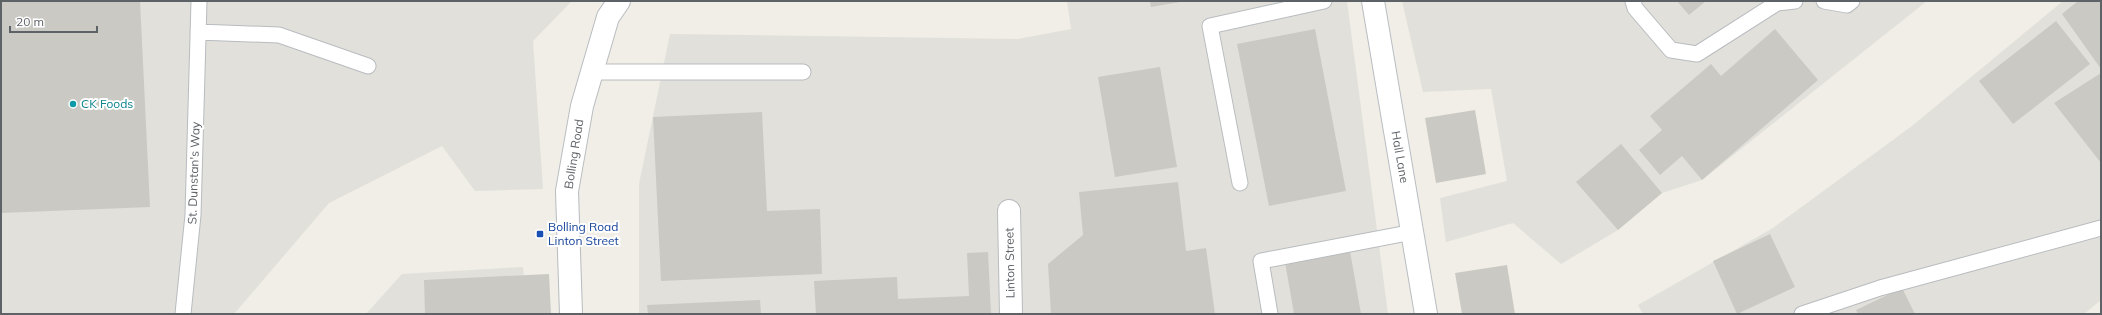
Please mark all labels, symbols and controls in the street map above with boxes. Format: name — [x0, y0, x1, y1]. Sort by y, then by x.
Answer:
scale bar — [10, 8, 97, 34]
text: 20 m — [16, 14, 44, 29]
place label: CK Foods — [81, 96, 133, 111]
marker: CK Foods — [68, 99, 78, 109]
street label: Bolling Road — [561, 118, 586, 190]
street label: St. Dunstan's Way — [184, 121, 203, 225]
street label: Hall Lane — [1389, 130, 1412, 184]
place label: Bolling Road Linton Street — [548, 219, 619, 248]
street label: Linton Street — [1001, 227, 1018, 299]
marker: Bolling Road Linton Street — [535, 229, 545, 239]

